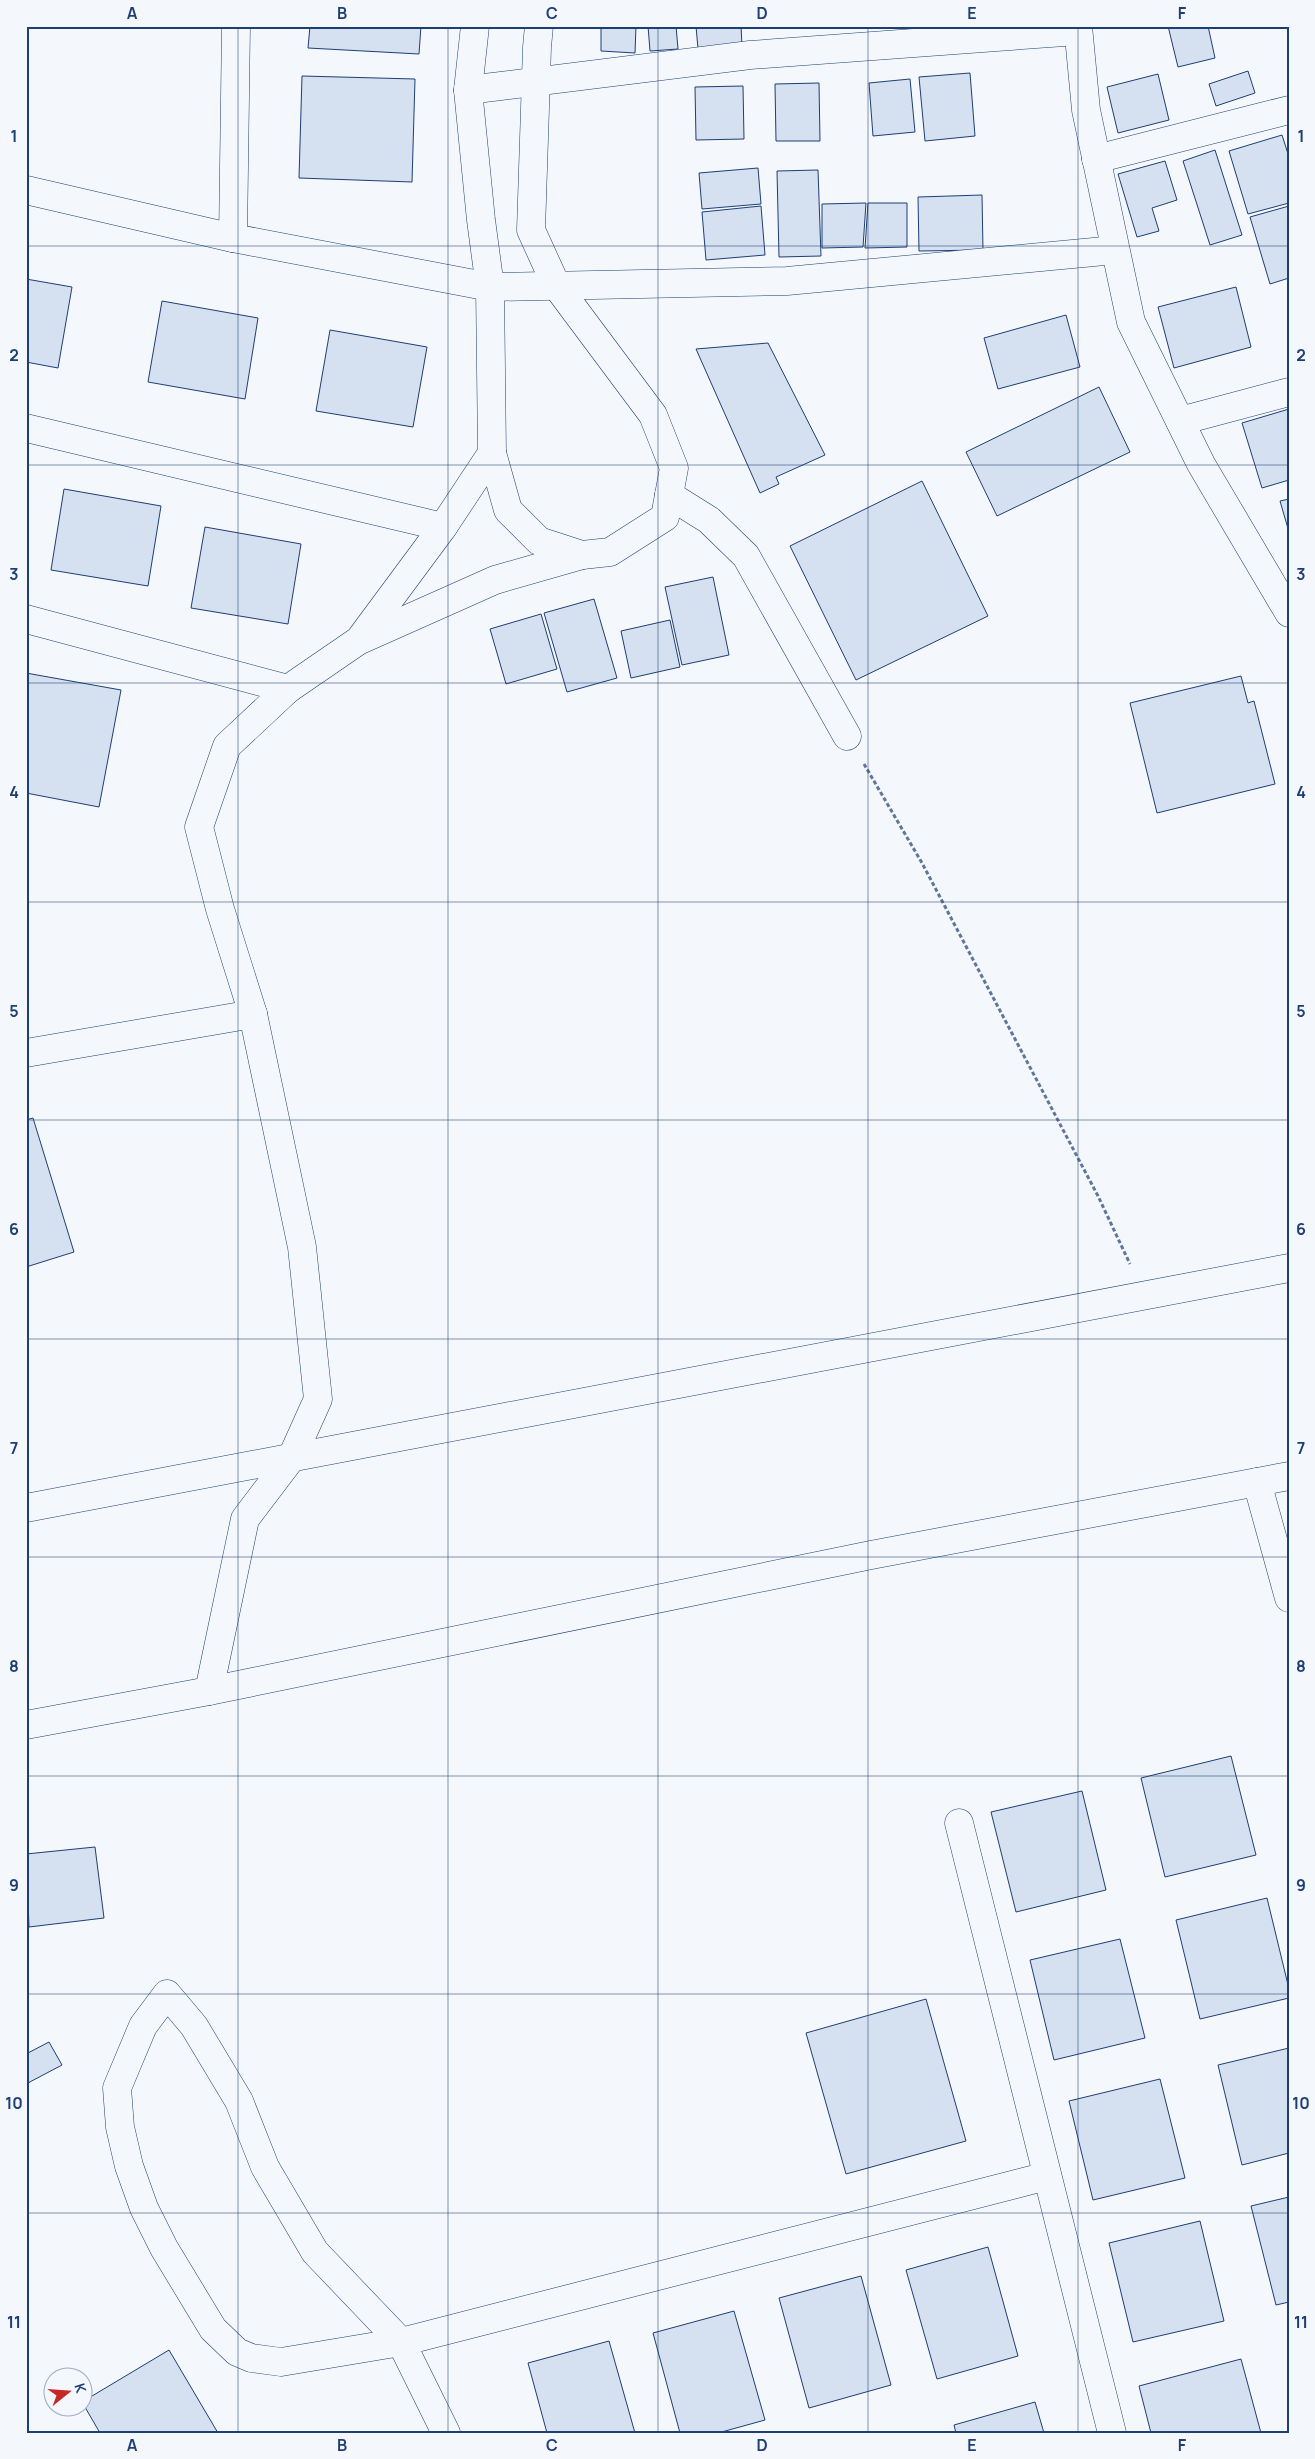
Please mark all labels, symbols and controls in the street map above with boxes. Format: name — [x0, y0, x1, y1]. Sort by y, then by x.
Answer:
text: A — [127, 2, 138, 24]
text: B — [337, 2, 347, 24]
text: C — [546, 2, 558, 24]
text: D — [756, 2, 768, 24]
text: E — [967, 2, 977, 24]
text: F — [1178, 2, 1187, 24]
text: 1 — [10, 125, 18, 147]
text: 1 — [1297, 125, 1305, 147]
text: 2 — [9, 344, 19, 366]
text: 2 — [1296, 344, 1306, 366]
text: 3 — [9, 563, 19, 585]
text: 3 — [1296, 563, 1306, 585]
text: 4 — [9, 781, 19, 803]
text: 4 — [1296, 781, 1306, 803]
text: 5 — [9, 1000, 19, 1022]
text: 5 — [1296, 1000, 1306, 1022]
text: 6 — [9, 1218, 19, 1240]
text: 6 — [1296, 1218, 1306, 1240]
text: 7 — [10, 1437, 18, 1459]
text: 7 — [1297, 1437, 1305, 1459]
text: 8 — [9, 1655, 19, 1677]
text: 8 — [1296, 1655, 1306, 1677]
text: 9 — [9, 1874, 19, 1896]
text: 9 — [1296, 1874, 1306, 1896]
text: 10 — [5, 2092, 23, 2114]
text: 10 — [1292, 2092, 1310, 2114]
text: 11 — [7, 2311, 21, 2333]
text: 11 — [1294, 2311, 1308, 2333]
north arrow — [42, 2366, 92, 2416]
text: K — [71, 2381, 92, 2396]
text: A — [127, 2434, 138, 2456]
text: B — [337, 2434, 347, 2456]
text: C — [546, 2434, 558, 2456]
text: D — [756, 2434, 768, 2456]
text: E — [967, 2434, 977, 2456]
text: F — [1178, 2434, 1187, 2456]

